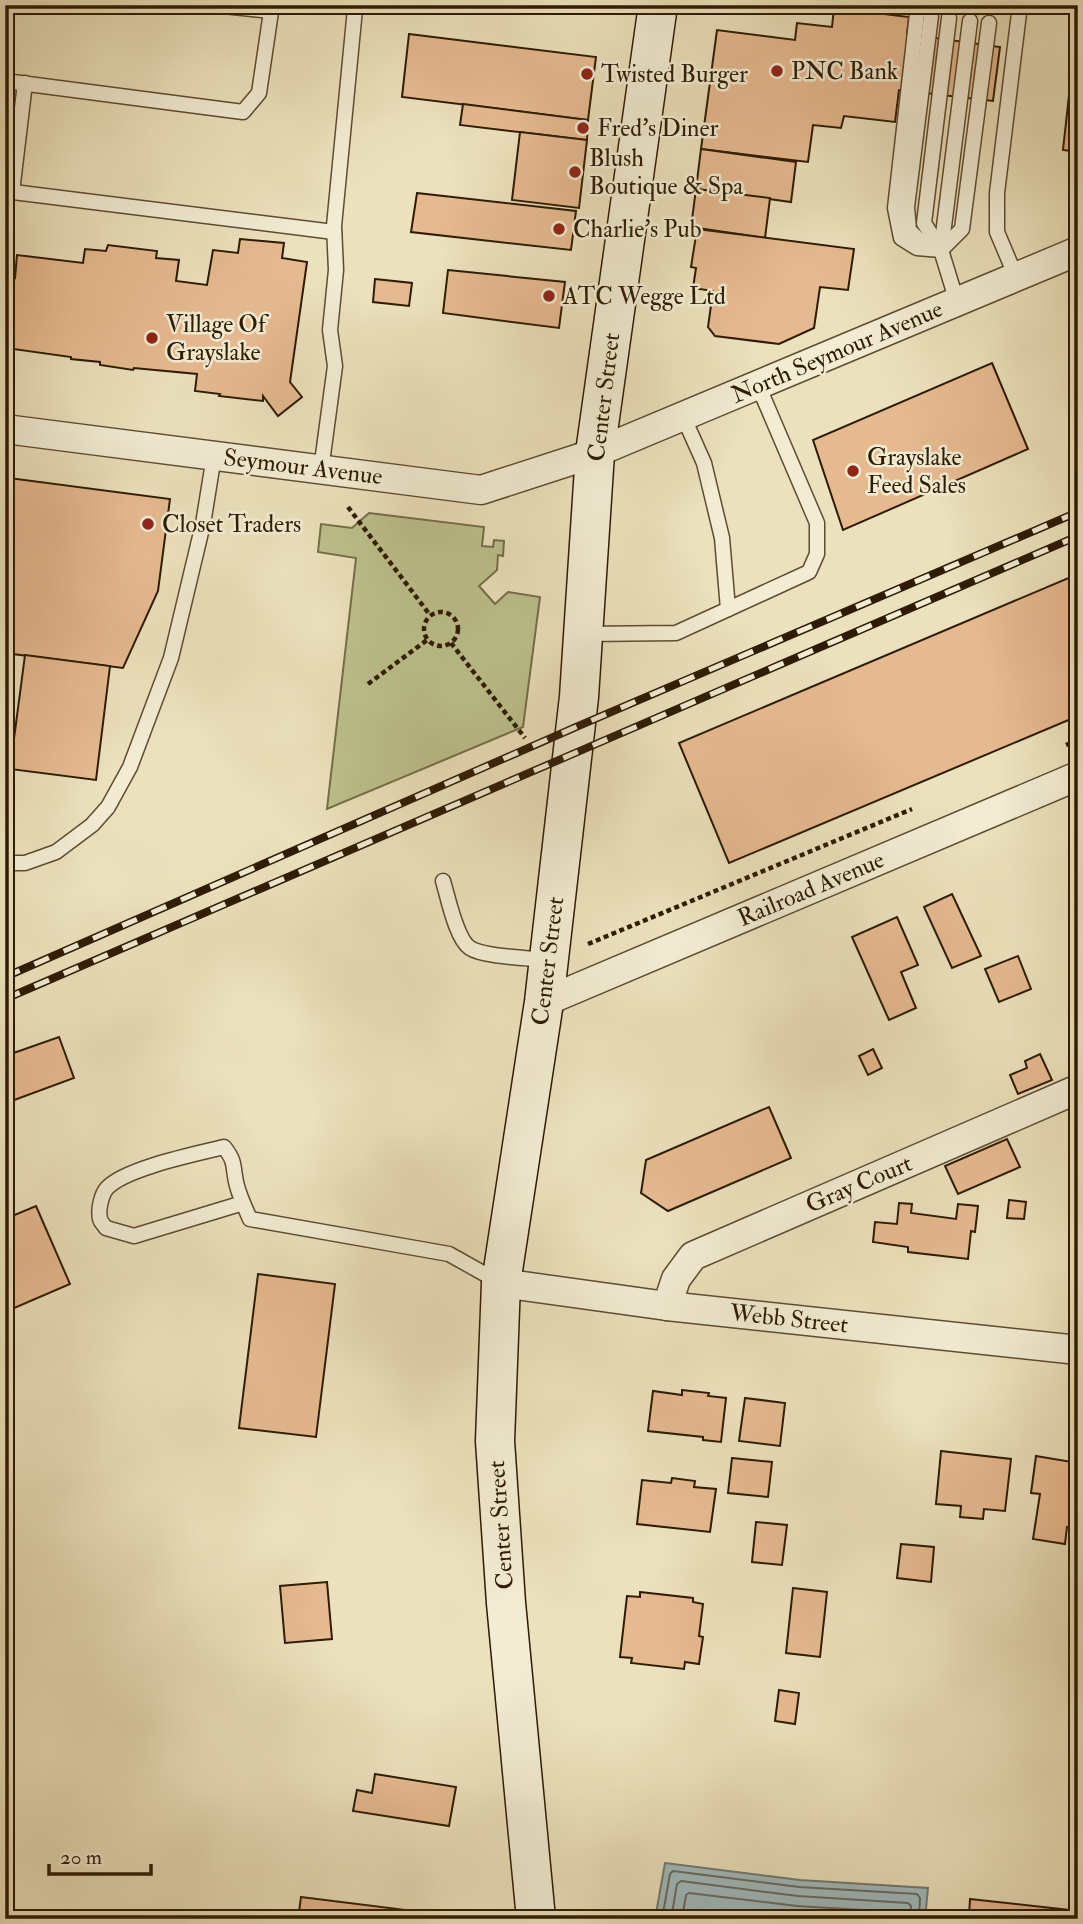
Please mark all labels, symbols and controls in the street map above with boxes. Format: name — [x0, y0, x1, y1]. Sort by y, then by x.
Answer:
place label: PNC Bank — [791, 56, 899, 87]
place label: Twisted Burger — [601, 59, 748, 90]
marker: PNC Bank — [769, 63, 785, 79]
marker: Twisted Burger — [579, 66, 595, 82]
place label: Fred's Diner — [597, 113, 719, 144]
marker: Fred's Diner — [575, 120, 591, 136]
place label: Blush Boutique & Spa — [589, 143, 744, 202]
marker: Blush Boutique & Spa — [567, 164, 583, 180]
place label: Charlie's Pub — [573, 214, 702, 245]
marker: Charlie's Pub — [551, 221, 567, 237]
place label: ATC Wegge Ltd — [562, 281, 726, 312]
marker: ATC Wegge Ltd — [541, 288, 557, 304]
street label: North Seymour Avenue — [727, 293, 947, 411]
place label: Village Of Grayslake — [166, 309, 269, 368]
marker: Village Of Grayslake — [144, 330, 160, 346]
street label: Center Street — [581, 331, 627, 463]
street label: Seymour Avenue — [222, 442, 384, 492]
place label: Grayslake Feed Sales — [867, 442, 966, 501]
marker: Grayslake Feed Sales — [845, 463, 861, 479]
place label: Closet Traders — [162, 509, 301, 540]
marker: Closet Traders — [140, 516, 156, 532]
street label: Railroad Avenue — [733, 844, 889, 934]
street label: Center Street — [525, 895, 571, 1027]
street label: Gray Court — [801, 1148, 917, 1220]
street label: Webb Street — [727, 1297, 850, 1341]
street label: Center Street — [481, 1459, 521, 1591]
scale bar — [49, 1833, 150, 1877]
text: 20 m — [60, 1844, 102, 1871]

